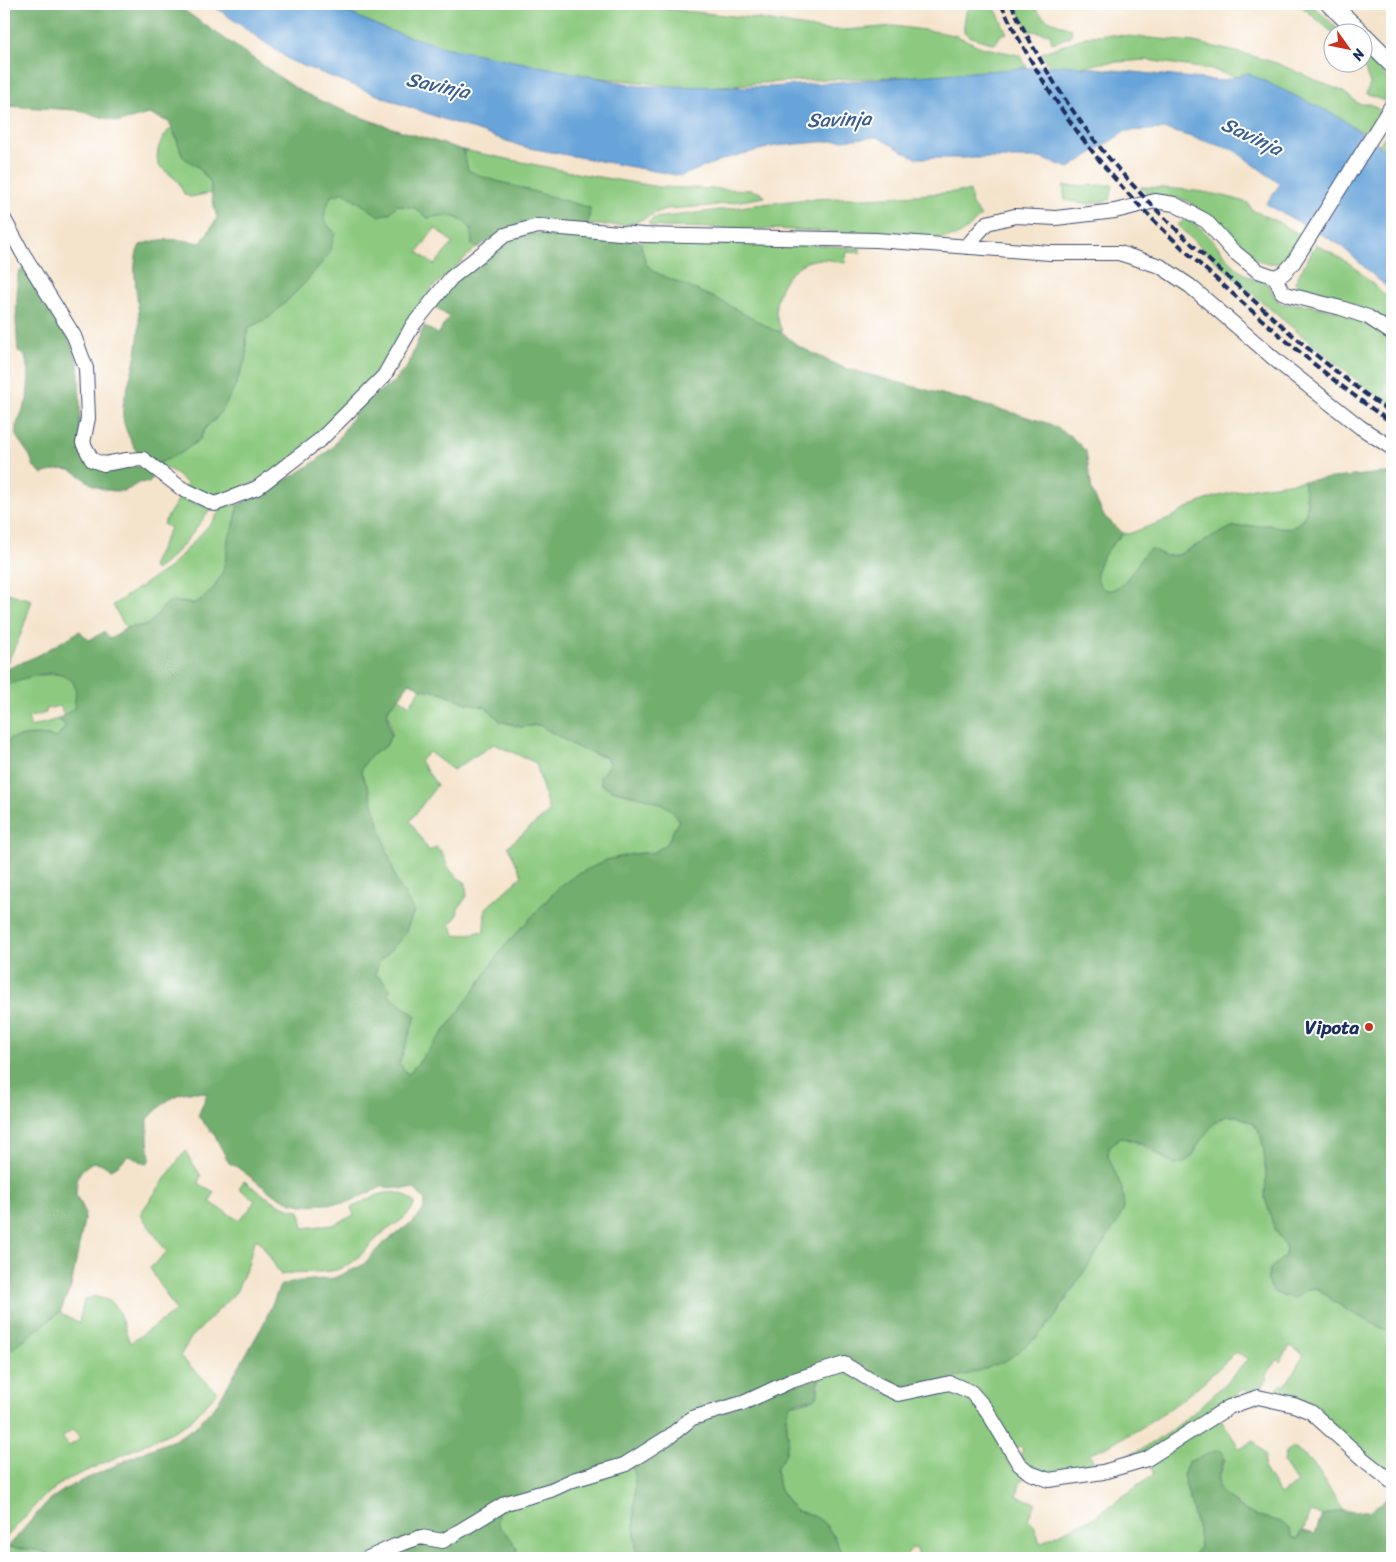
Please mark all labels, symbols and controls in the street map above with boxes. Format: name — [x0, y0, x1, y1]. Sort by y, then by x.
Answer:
north arrow — [1324, 22, 1374, 72]
text: N — [1345, 43, 1372, 66]
water label: Savinja — [403, 62, 475, 110]
water label: Savinja — [806, 101, 874, 138]
water label: Savinja — [1215, 107, 1290, 167]
place label: Vipota — [1305, 1011, 1359, 1044]
marker: Vipota — [1363, 1021, 1375, 1033]

